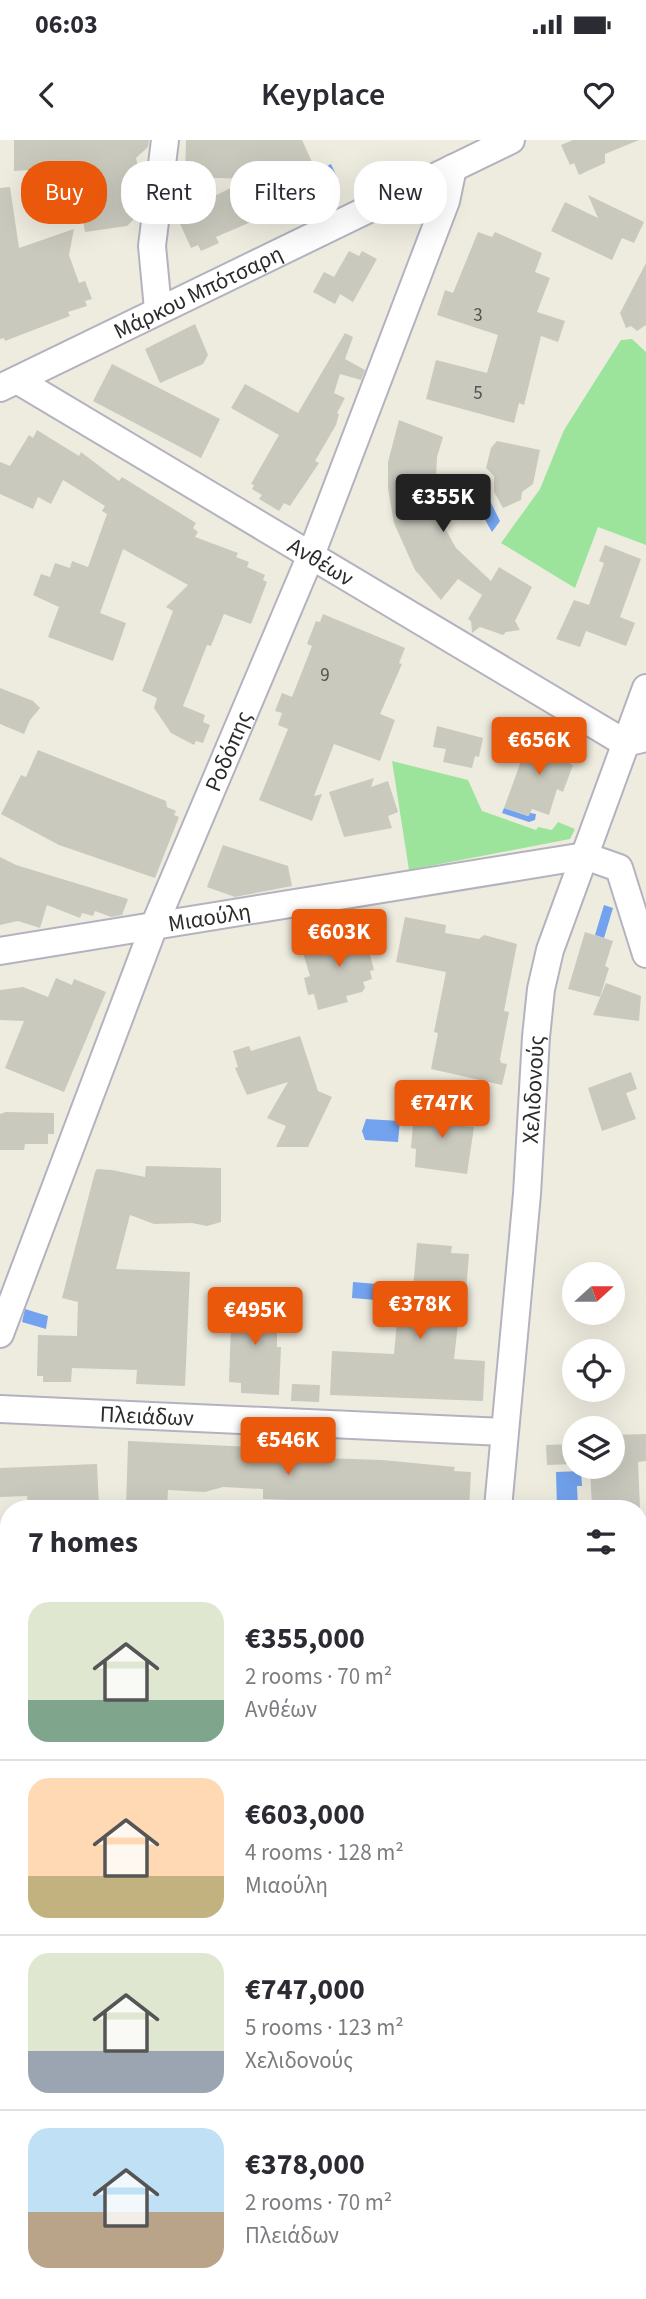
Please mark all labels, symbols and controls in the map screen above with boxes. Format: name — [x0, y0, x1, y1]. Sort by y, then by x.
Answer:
text: 06:03 — [35, 6, 98, 43]
text: Keyplace — [261, 72, 385, 118]
icon: back — [28, 76, 66, 114]
icon: heart — [580, 76, 618, 114]
chip: Buy — [21, 161, 107, 224]
chip: Rent — [121, 161, 216, 224]
chip: Filters — [230, 161, 340, 224]
chip: New — [354, 161, 447, 224]
street label: Μάρκου Μπότσαρη — [108, 237, 288, 348]
house number: 3 — [473, 302, 483, 329]
house number: 5 — [473, 380, 483, 407]
pin: €355K — [394, 474, 492, 534]
text: €355K — [412, 480, 474, 513]
street label: Ανθέων — [281, 529, 360, 595]
house number: 9 — [320, 662, 330, 689]
street label: Ροδόπης — [197, 706, 260, 797]
pin: €656K — [490, 718, 588, 777]
text: €656K — [508, 723, 570, 756]
street label: Μιαούλη — [166, 895, 253, 940]
pin: €603K — [290, 910, 388, 969]
text: €603K — [308, 915, 370, 948]
street label: Χελιδονούς — [514, 1034, 553, 1145]
pin: €747K — [393, 1080, 491, 1140]
text: €747K — [411, 1086, 473, 1119]
north arrow — [562, 1262, 625, 1325]
map controls — [562, 1262, 625, 1479]
pin: €378K — [371, 1282, 469, 1341]
text: €378K — [389, 1287, 451, 1320]
pin: €495K — [206, 1288, 304, 1347]
text: €495K — [224, 1293, 286, 1326]
button: locate — [562, 1339, 625, 1402]
street label: Πλειάδων — [99, 1398, 195, 1435]
button: layers — [562, 1416, 625, 1479]
pin: €546K — [239, 1418, 337, 1477]
text: €546K — [257, 1423, 319, 1456]
text: 7 homes — [28, 1521, 138, 1564]
icon: filters — [582, 1523, 620, 1561]
text: €355,000 — [245, 1617, 365, 1660]
icon: home — [84, 1630, 168, 1714]
text: 2 rooms · 70 m² — [245, 1660, 392, 1693]
text: Ανθέων — [245, 1693, 317, 1726]
text: €603,000 — [245, 1793, 365, 1836]
icon: home — [84, 1806, 168, 1890]
text: 4 rooms · 128 m² — [245, 1836, 404, 1869]
text: Μιαούλη — [245, 1869, 328, 1902]
text: €747,000 — [245, 1968, 365, 2011]
icon: home — [84, 1981, 168, 2065]
text: 5 rooms · 123 m² — [245, 2011, 404, 2044]
text: Χελιδονούς — [245, 2044, 353, 2077]
text: €378,000 — [245, 2143, 365, 2186]
icon: home — [84, 2156, 168, 2240]
text: 2 rooms · 70 m² — [245, 2186, 392, 2219]
text: Πλειάδων — [245, 2219, 339, 2252]

